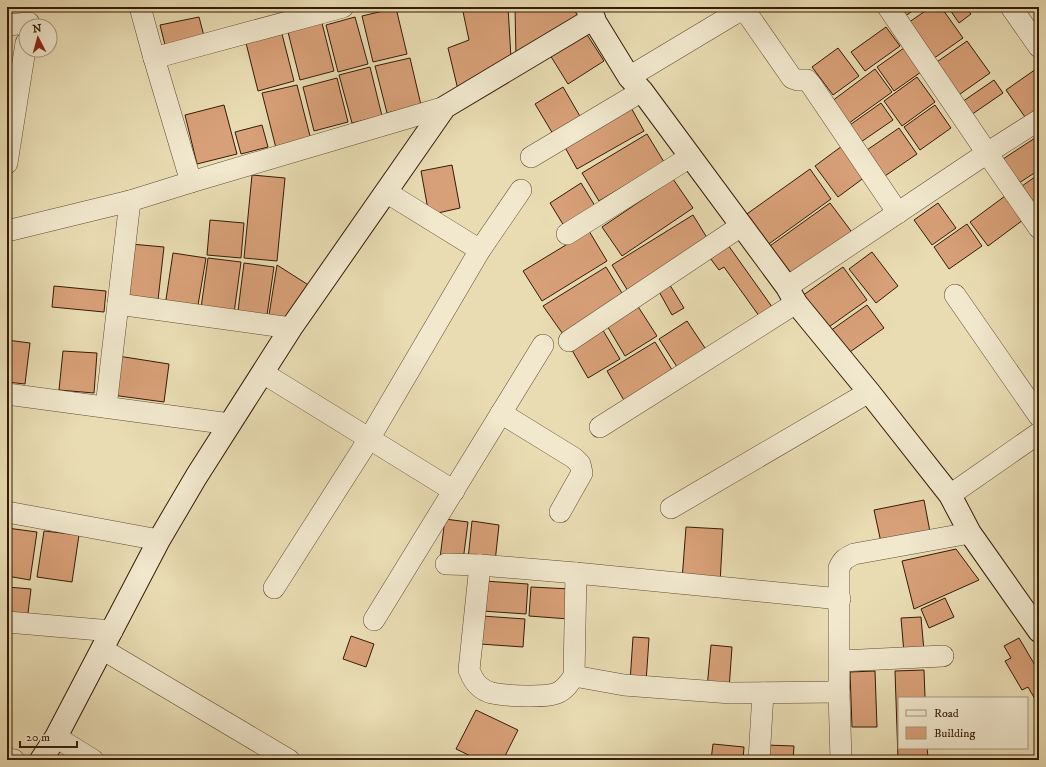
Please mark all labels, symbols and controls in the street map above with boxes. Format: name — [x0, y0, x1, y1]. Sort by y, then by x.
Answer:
north arrow — [18, 18, 58, 58]
text: N — [32, 22, 42, 36]
legend — [898, 697, 1028, 749]
text: Road — [934, 706, 959, 721]
scale bar — [20, 723, 77, 749]
text: Building — [934, 726, 975, 741]
text: 20 m — [26, 730, 50, 745]

